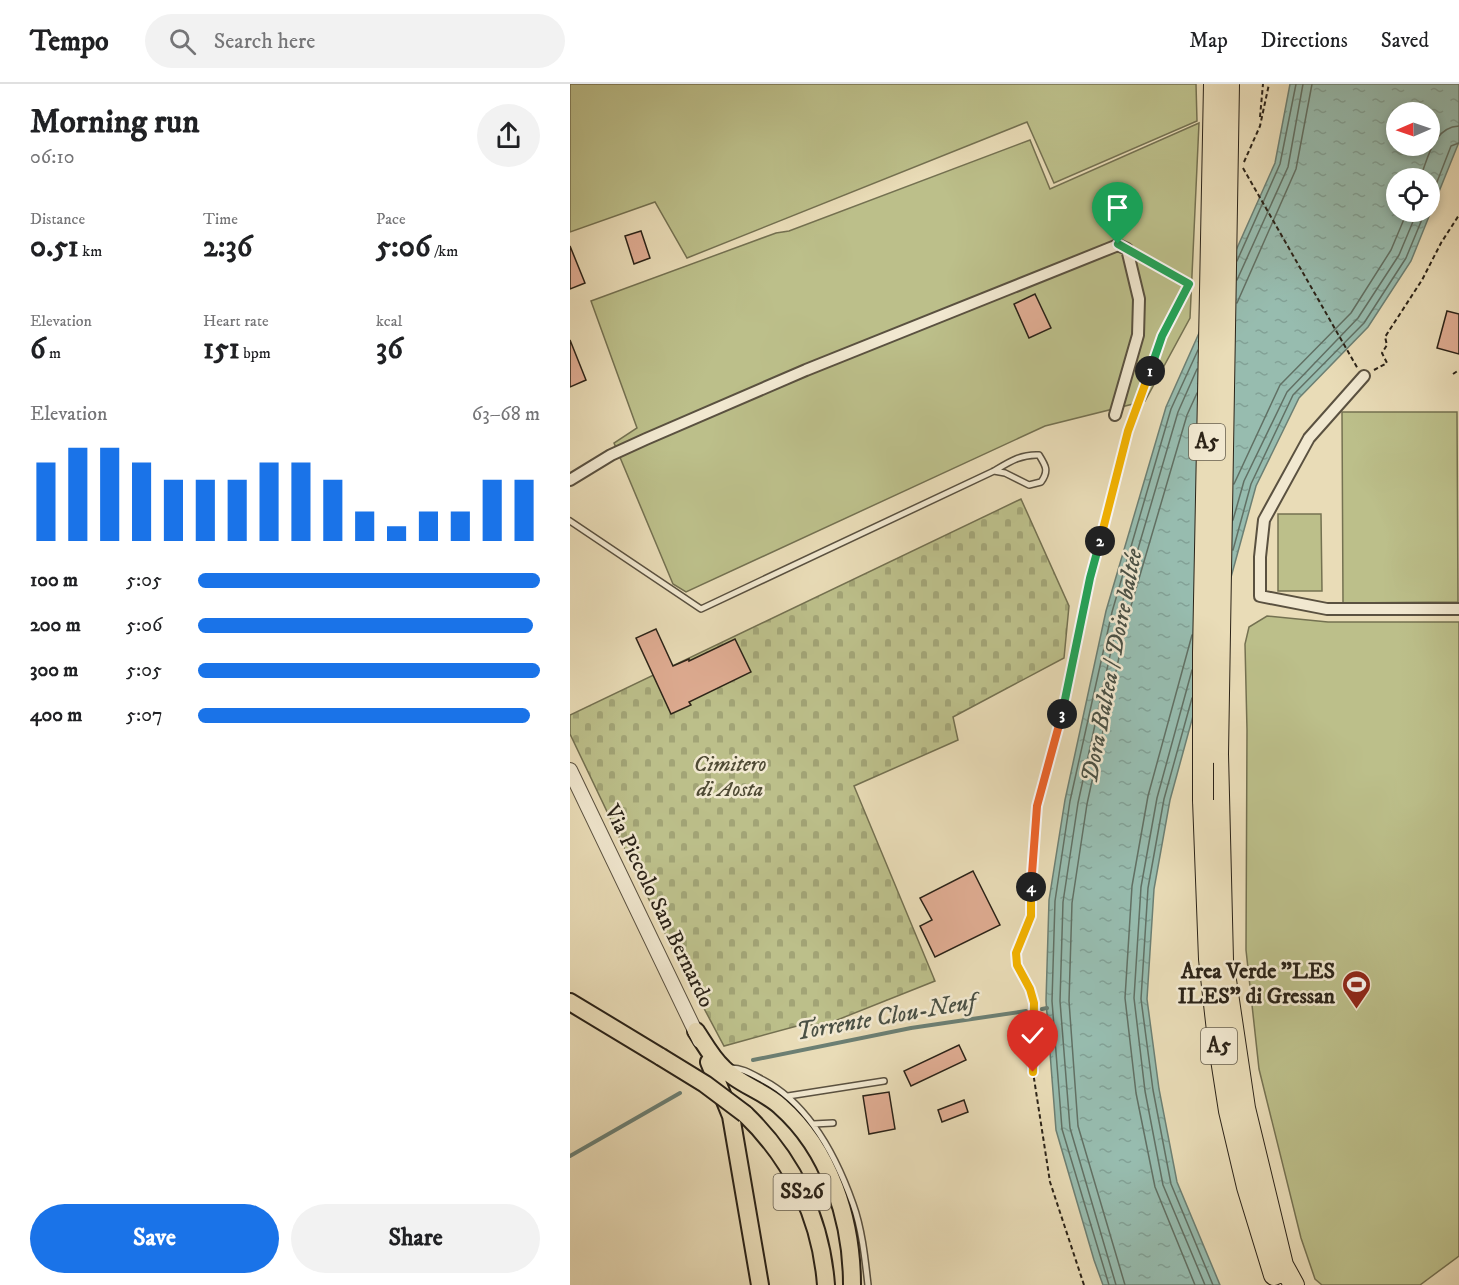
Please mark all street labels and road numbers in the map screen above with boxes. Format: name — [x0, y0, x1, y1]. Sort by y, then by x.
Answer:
road number: A5 — [1189, 424, 1225, 460]
street label: Via Piccolo San Bernardo — [598, 799, 720, 1012]
road number: A5 — [1201, 1028, 1237, 1064]
road number: SS26 — [774, 1174, 830, 1210]

